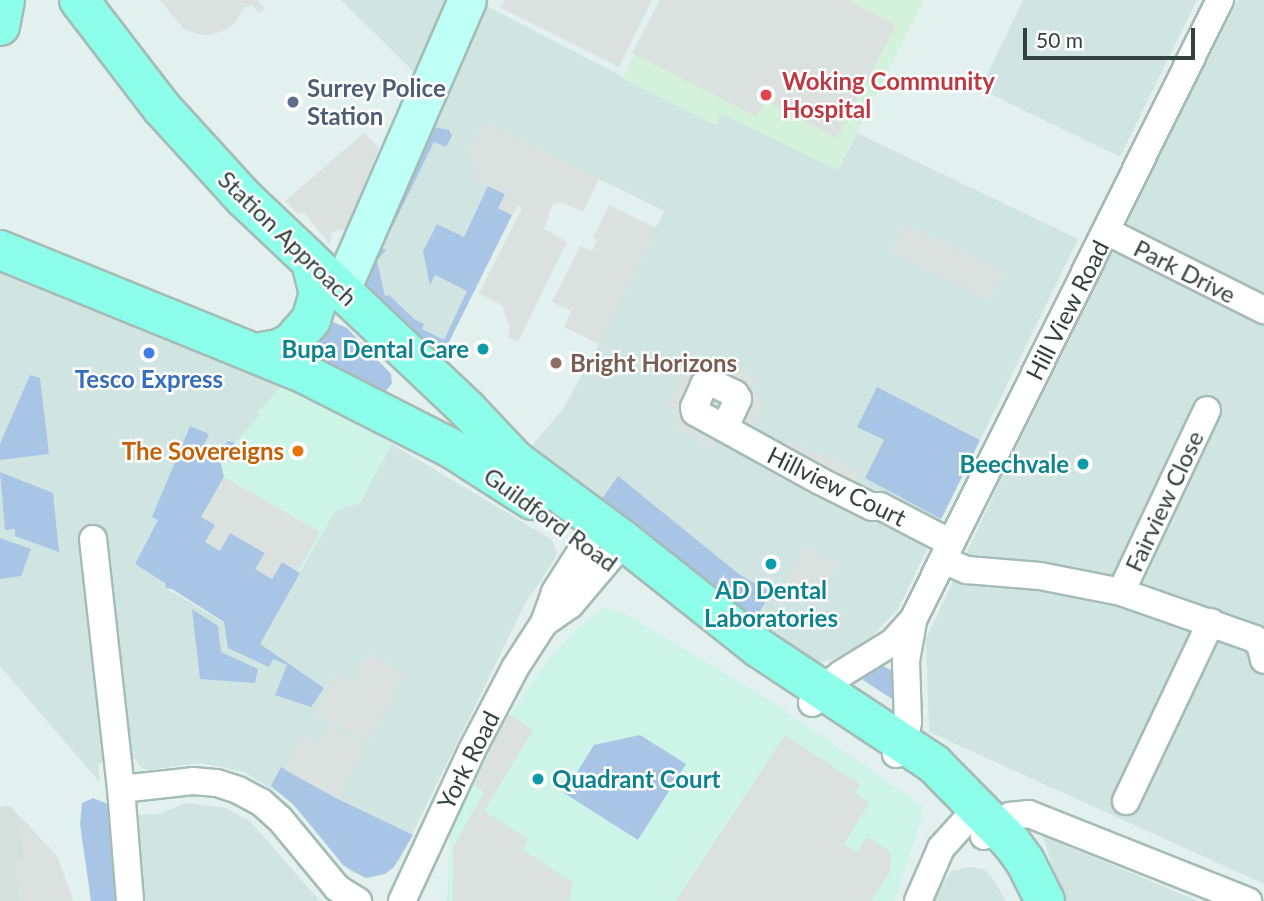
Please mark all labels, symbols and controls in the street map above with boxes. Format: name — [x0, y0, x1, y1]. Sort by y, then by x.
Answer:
scale bar — [1026, 14, 1198, 58]
text: 50 m — [1036, 27, 1083, 52]
place label: Woking Community Hospital — [782, 67, 995, 123]
place label: Surrey Police Station — [307, 74, 446, 130]
marker: Woking Community Hospital — [756, 85, 776, 105]
marker: Surrey Police Station — [285, 94, 301, 110]
street label: Station Approach — [212, 164, 364, 312]
street label: Park Drive — [1129, 233, 1241, 309]
street label: Hill View Road — [1019, 235, 1115, 385]
place label: Bupa Dental Care — [282, 335, 469, 363]
marker: Bupa Dental Care — [475, 341, 491, 357]
marker: Tesco Express — [141, 345, 157, 361]
place label: Bright Horizons — [570, 349, 737, 377]
marker: Bright Horizons — [548, 355, 564, 371]
place label: Tesco Express — [75, 365, 223, 393]
street label: Fairview Close — [1119, 426, 1209, 576]
place label: The Sovereigns — [122, 437, 284, 465]
street label: Hillview Court — [763, 440, 911, 532]
marker: The Sovereigns — [290, 443, 306, 459]
place label: Beechvale — [960, 450, 1069, 478]
marker: Beechvale — [1075, 456, 1091, 472]
street label: Guildford Road — [479, 461, 623, 577]
marker: AD Dental Laboratories — [763, 556, 779, 572]
place label: AD Dental Laboratories — [704, 576, 838, 632]
street label: York Road — [431, 706, 505, 814]
place label: Quadrant Court — [552, 765, 721, 793]
marker: Quadrant Court — [530, 771, 546, 787]

